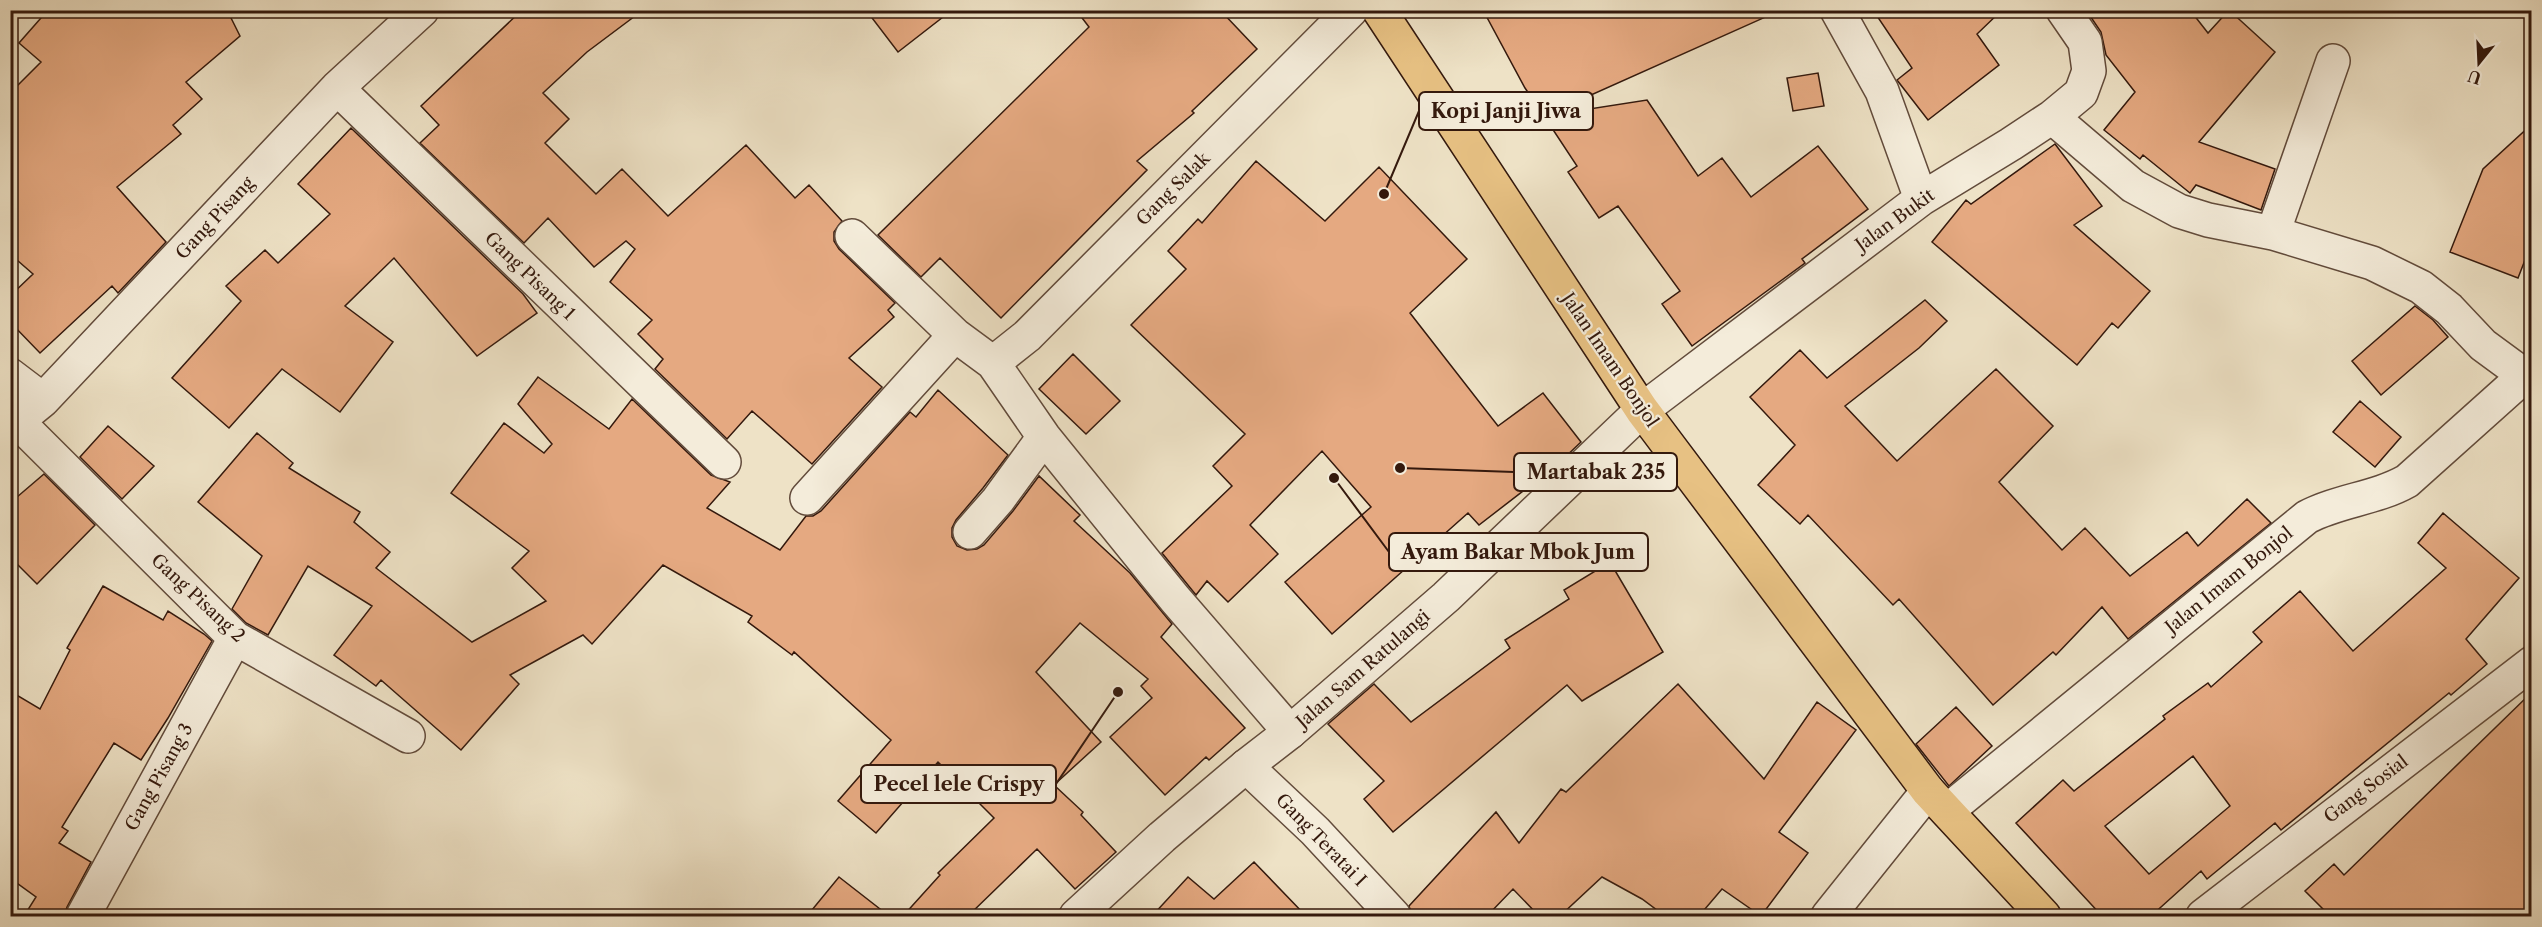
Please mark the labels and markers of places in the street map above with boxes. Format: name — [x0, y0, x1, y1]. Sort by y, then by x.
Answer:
callout: Kopi Janji Jiwa — [1419, 92, 1593, 130]
callout: Martabak 235 — [1514, 453, 1677, 491]
callout: Ayam Bakar Mbok Jum — [1389, 533, 1648, 571]
callout: Pecel lele Crispy — [861, 765, 1056, 803]

